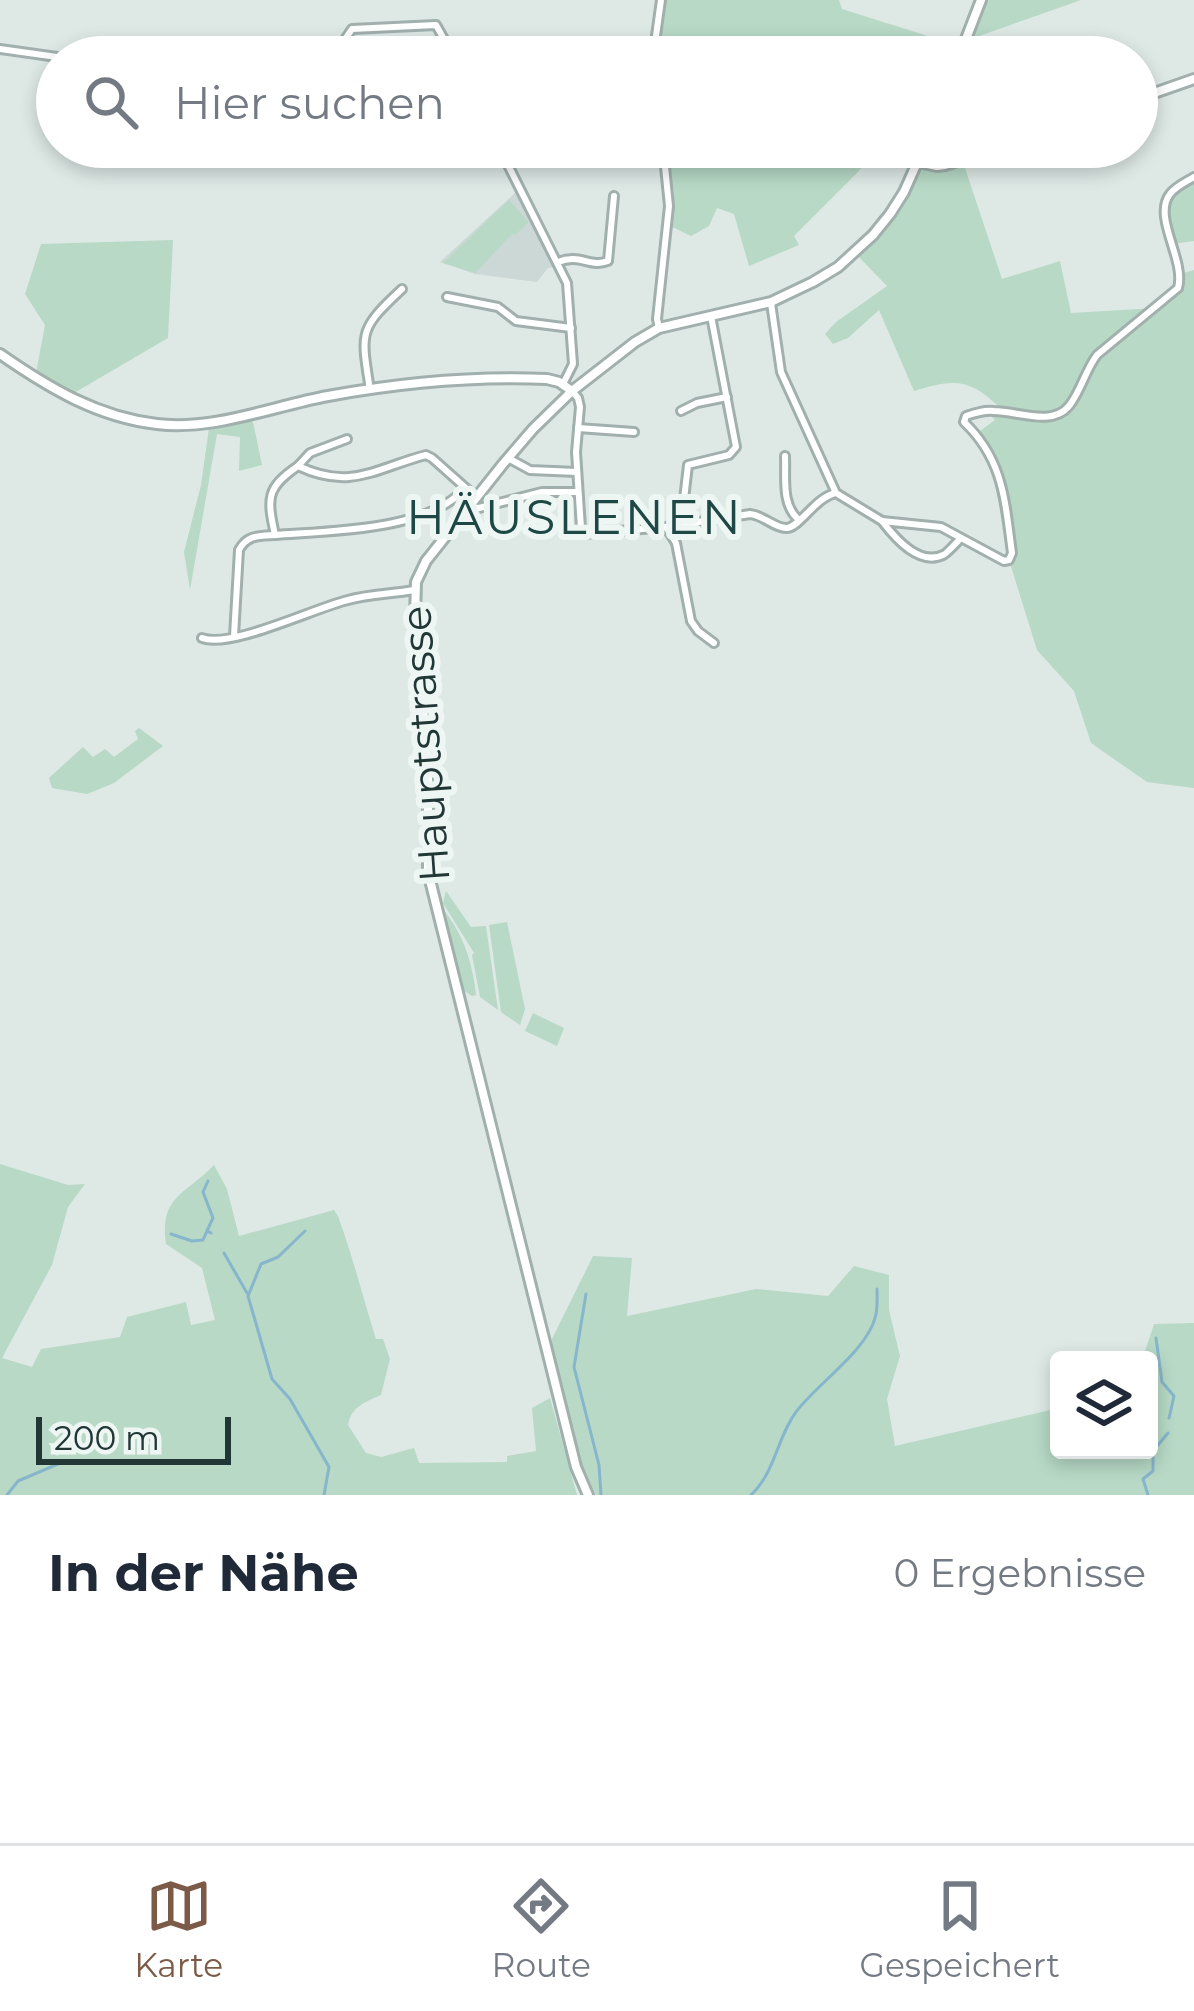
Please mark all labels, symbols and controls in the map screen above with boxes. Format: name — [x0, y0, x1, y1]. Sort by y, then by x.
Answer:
search box — [36, 36, 1158, 168]
icon: search — [78, 69, 144, 135]
text: Hier suchen — [174, 75, 445, 130]
district label: HÄUSLENEN — [406, 488, 744, 546]
street label: Hauptstrasse — [389, 604, 461, 884]
map controls — [1050, 1351, 1158, 1459]
button: layers — [1050, 1351, 1158, 1459]
scale bar — [36, 1411, 231, 1464]
text: 200 m — [54, 1418, 160, 1458]
text: In der Nähe — [48, 1542, 359, 1604]
text: 0 Ergebnisse — [894, 1549, 1146, 1597]
tab: Karte — [134, 1873, 223, 1985]
tab: Route — [492, 1873, 591, 1985]
tab: Gespeichert — [859, 1873, 1060, 1985]

